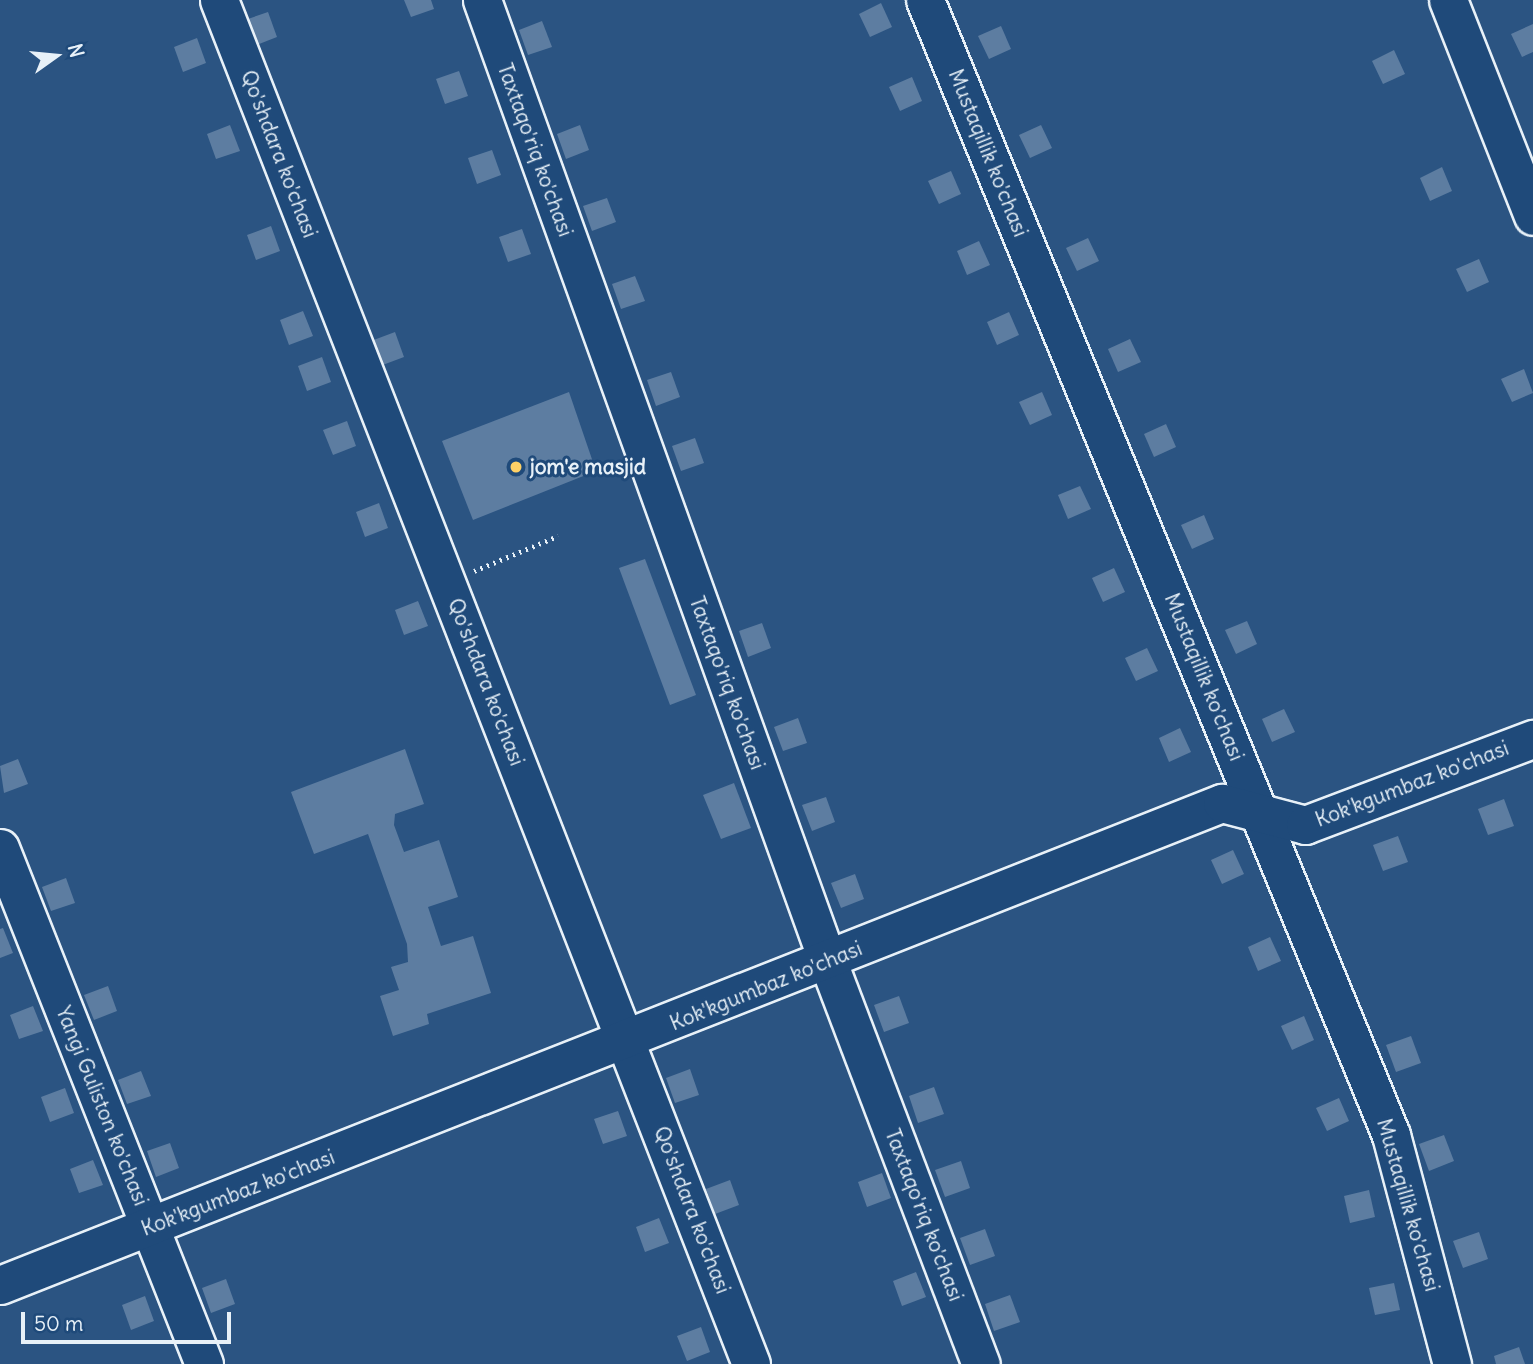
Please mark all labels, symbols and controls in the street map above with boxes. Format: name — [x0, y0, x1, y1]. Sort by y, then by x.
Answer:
north arrow — [21, 21, 91, 91]
text: N — [63, 41, 90, 60]
street label: Taxtaqo'riq ko'chasi — [492, 60, 578, 240]
street label: Mustaqillik ko'chasi — [943, 65, 1033, 241]
street label: Qo'shdara ko'chasi — [235, 67, 323, 241]
place label: jom'e masjid — [530, 454, 646, 480]
marker: jom'e masjid — [508, 459, 524, 475]
street label: Mustaqillik ko'chasi — [1159, 589, 1249, 765]
street label: Taxtaqo'riq ko'chasi — [684, 593, 770, 773]
street label: Qo'shdara ko'chasi — [442, 595, 530, 769]
street label: Kok'kgumbaz ko'chasi — [1312, 735, 1512, 833]
street label: Kok'kgumbaz ko'chasi — [666, 936, 866, 1036]
street label: Yangi Guliston ko'chasi — [50, 1003, 154, 1209]
street label: Mustaqillik ko'chasi — [1371, 1116, 1445, 1294]
street label: Qo'shdara ko'chasi — [648, 1123, 736, 1297]
street label: Taxtaqo'riq ko'chasi — [880, 1125, 968, 1305]
street label: Kok'kgumbaz ko'chasi — [138, 1144, 338, 1242]
scale bar — [24, 1298, 234, 1342]
text: 50 m — [34, 1310, 83, 1337]

